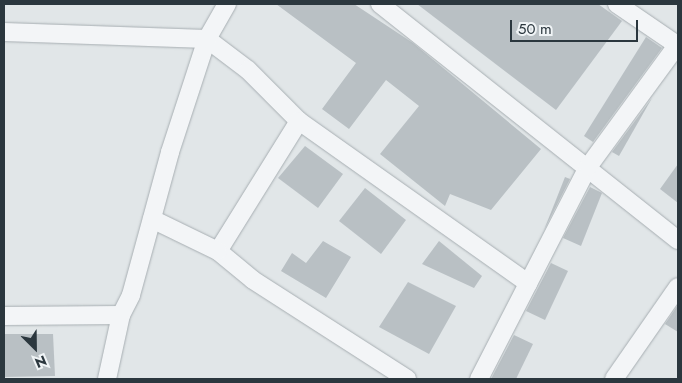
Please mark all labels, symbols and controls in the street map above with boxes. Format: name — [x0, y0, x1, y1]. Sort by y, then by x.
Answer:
scale bar — [512, 10, 640, 42]
text: 50 m — [518, 18, 552, 40]
north arrow — [10, 323, 60, 373]
text: N — [32, 350, 50, 373]

